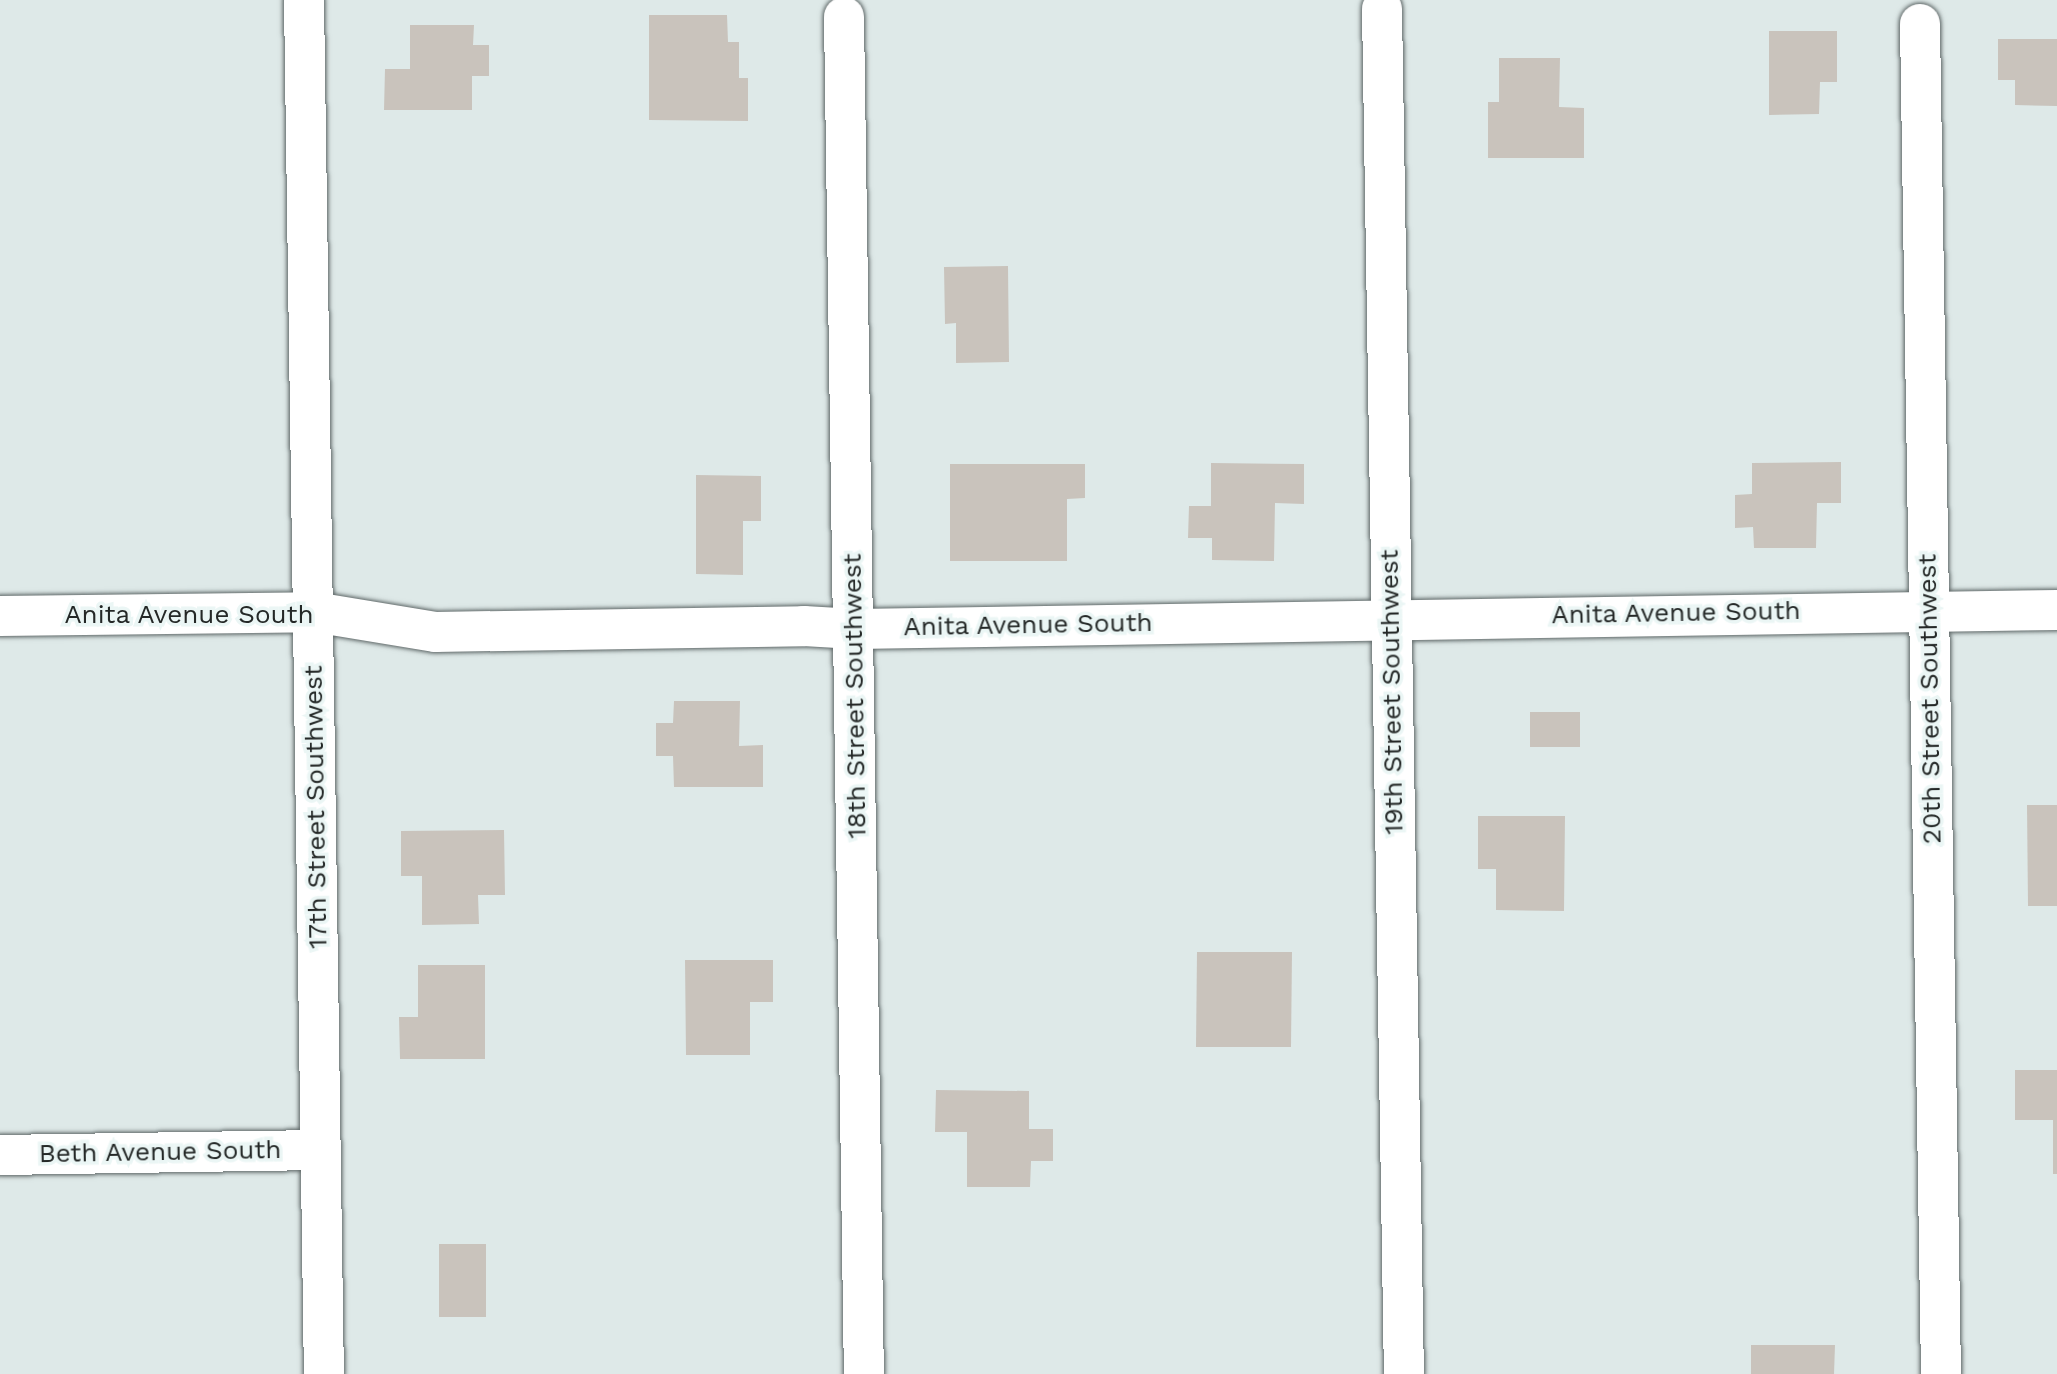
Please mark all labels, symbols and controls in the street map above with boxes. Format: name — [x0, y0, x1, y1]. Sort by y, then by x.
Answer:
street label: 19th Street Southwest — [1374, 549, 1410, 835]
street label: 18th Street Southwest — [837, 553, 873, 839]
street label: 20th Street Southwest — [1912, 554, 1948, 844]
street label: Anita Avenue South — [1550, 595, 1802, 631]
street label: Anita Avenue South — [64, 599, 314, 631]
street label: Anita Avenue South — [902, 607, 1154, 643]
street label: 17th Street Southwest — [298, 665, 334, 949]
street label: Beth Avenue South — [38, 1134, 282, 1170]

